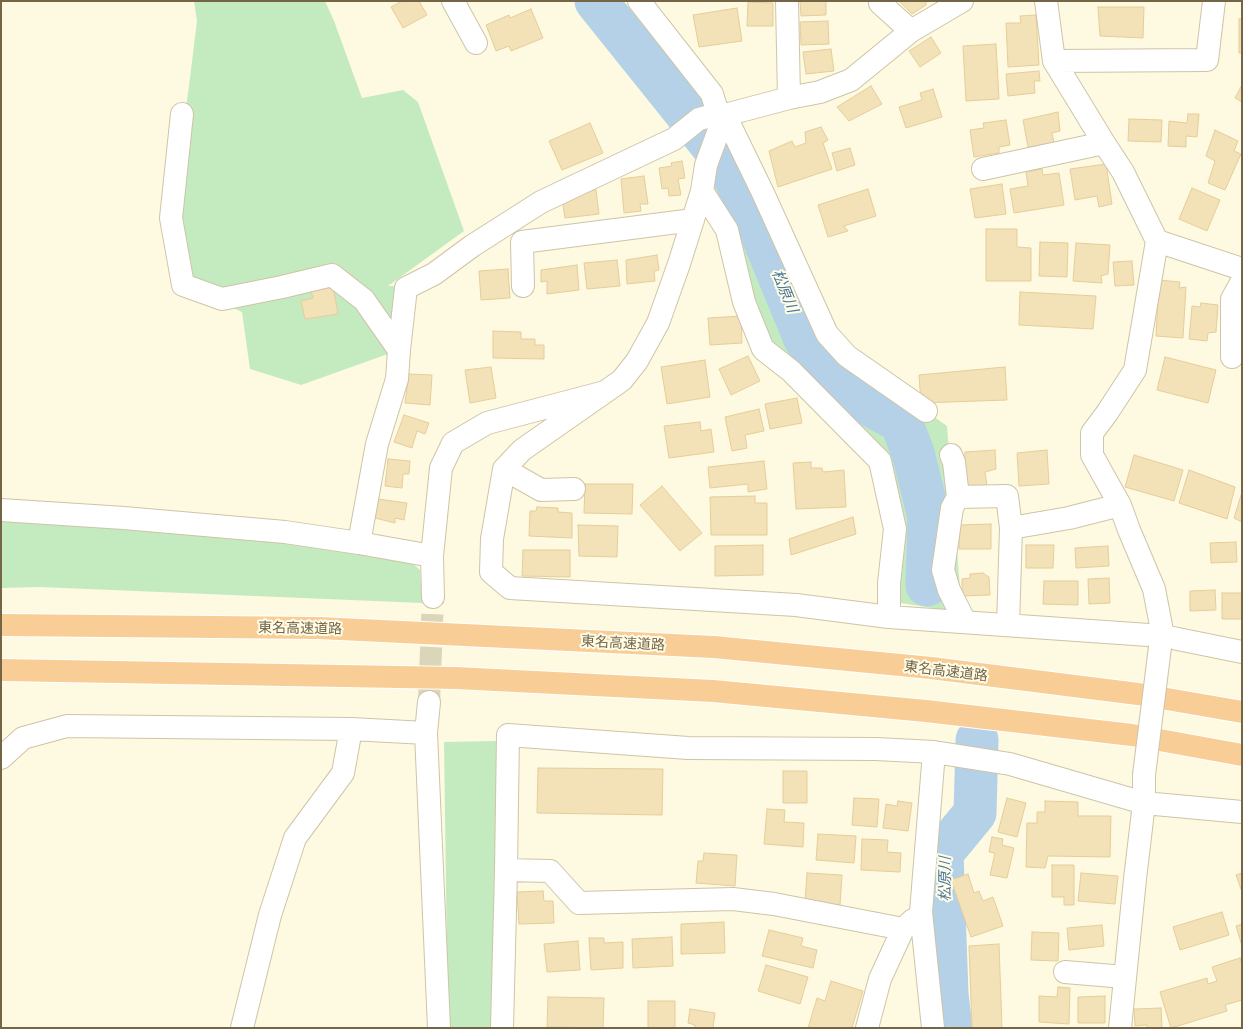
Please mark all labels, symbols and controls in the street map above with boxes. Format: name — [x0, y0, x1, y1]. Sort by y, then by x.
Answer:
water label: 松原川 — [768, 267, 802, 315]
street label: 東名高速道路 — [258, 619, 342, 637]
street label: 東名高速道路 — [581, 632, 665, 654]
street label: 東名高速道路 — [903, 658, 989, 684]
water label: 松原川 — [936, 857, 954, 901]

